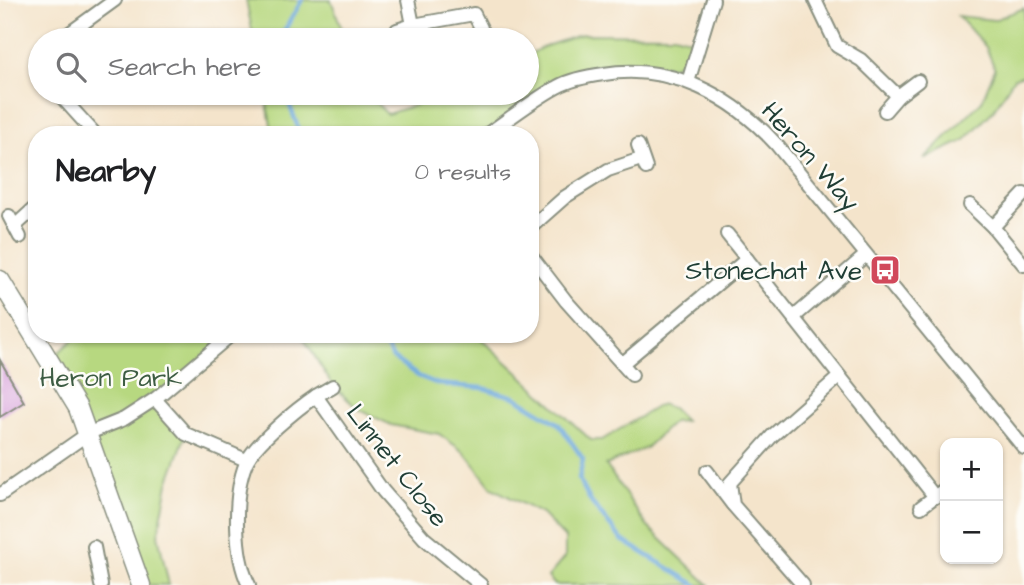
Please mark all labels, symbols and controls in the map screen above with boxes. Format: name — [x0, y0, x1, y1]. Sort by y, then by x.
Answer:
search box — [28, 28, 539, 105]
icon: search — [52, 48, 90, 86]
text: Search here — [108, 49, 261, 85]
street label: Heron Way — [751, 94, 868, 220]
text: Nearby — [56, 151, 156, 193]
text: 0 results — [414, 156, 511, 188]
place label: Stonechat Ave — [685, 253, 862, 289]
bus stop icon: Stonechat Ave — [868, 253, 902, 287]
park label: Heron Park — [40, 360, 182, 396]
street label: Linnet Close — [338, 397, 457, 535]
map controls — [940, 438, 1003, 564]
button: + — [940, 438, 1003, 501]
button: − — [940, 501, 1003, 564]

